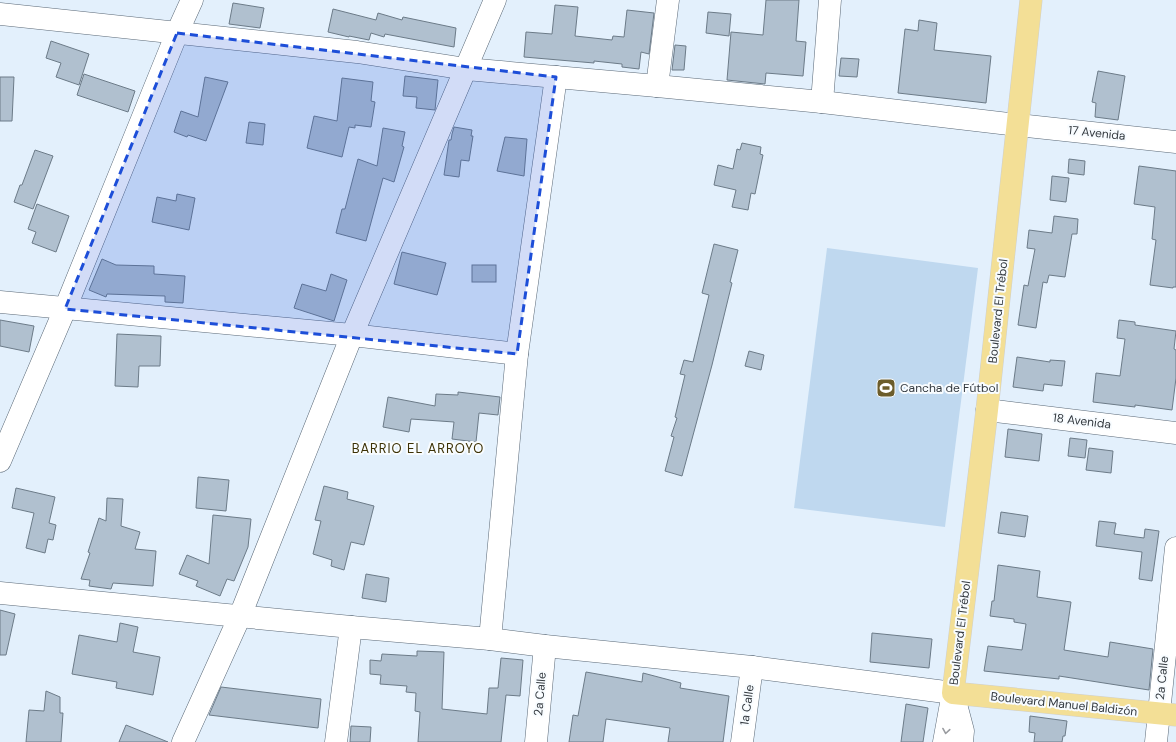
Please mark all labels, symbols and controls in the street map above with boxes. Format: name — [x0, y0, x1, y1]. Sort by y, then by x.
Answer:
street label: 17 Avenida — [1068, 122, 1126, 144]
street label: Boulevard El Trébol — [985, 258, 1011, 364]
sports icon: Cancha de Fútbol — [875, 377, 897, 399]
place label: Cancha de Fútbol — [900, 380, 998, 396]
street label: 18 Avenida — [1052, 410, 1112, 432]
district label: BARRIO EL ARROYO — [352, 440, 484, 457]
street label: Boulevard El Trébol — [946, 580, 974, 686]
street label: 2a Calle — [1152, 655, 1172, 701]
street label: 2a Calle — [530, 671, 550, 717]
street label: 1a Calle — [736, 684, 758, 726]
street label: Boulevard Manuel Baldizón — [990, 688, 1138, 720]
one-way arrow — [942, 728, 951, 734]

